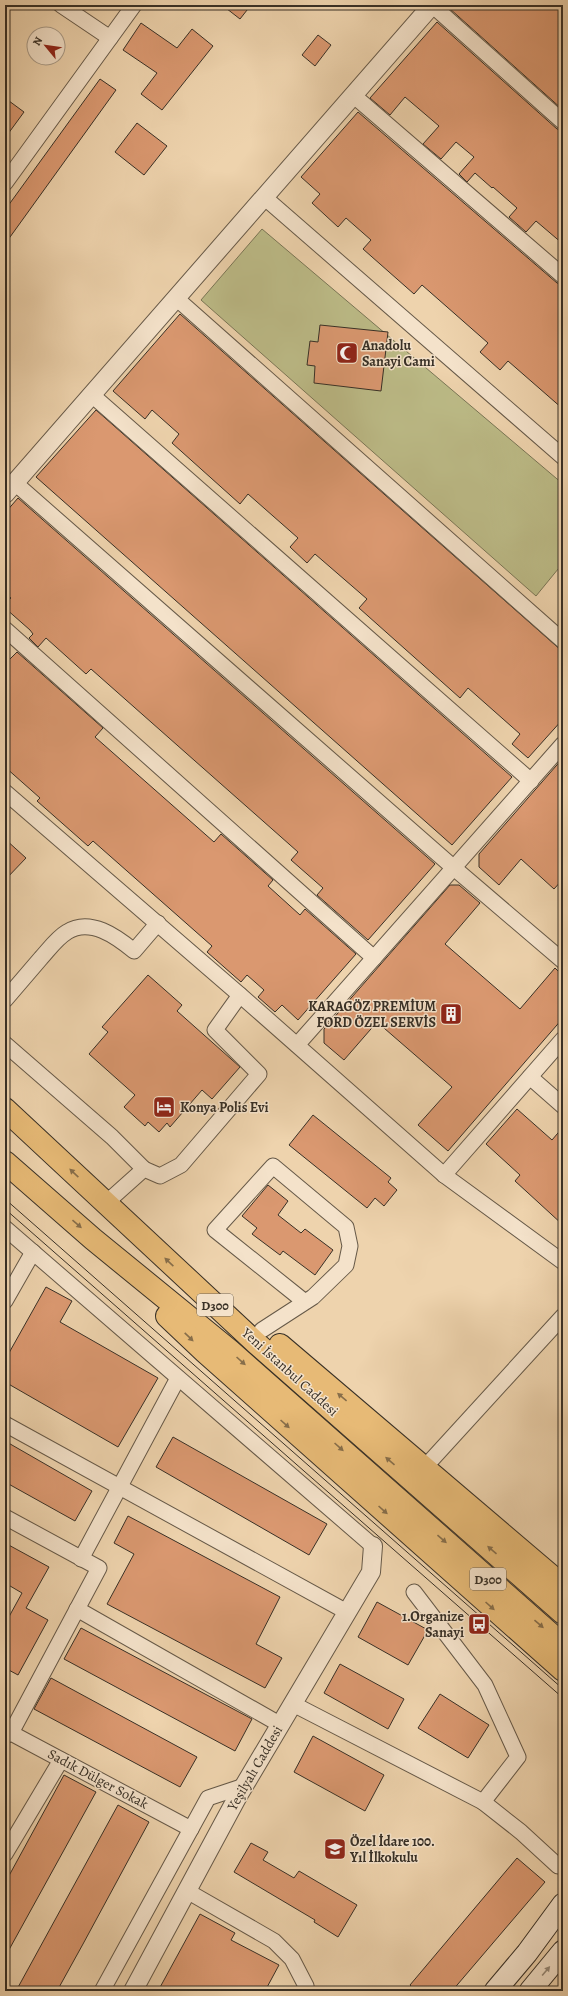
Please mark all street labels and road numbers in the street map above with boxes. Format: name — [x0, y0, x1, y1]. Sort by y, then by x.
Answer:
road number: D300 — [197, 1294, 233, 1316]
street label: Yeni İstanbul Caddesi — [237, 1323, 342, 1421]
road number: D300 — [470, 1568, 506, 1590]
street label: Yeşilyalı Caddesi — [222, 1722, 287, 1815]
street label: Sadık Dülger Sokak — [44, 1744, 152, 1814]

